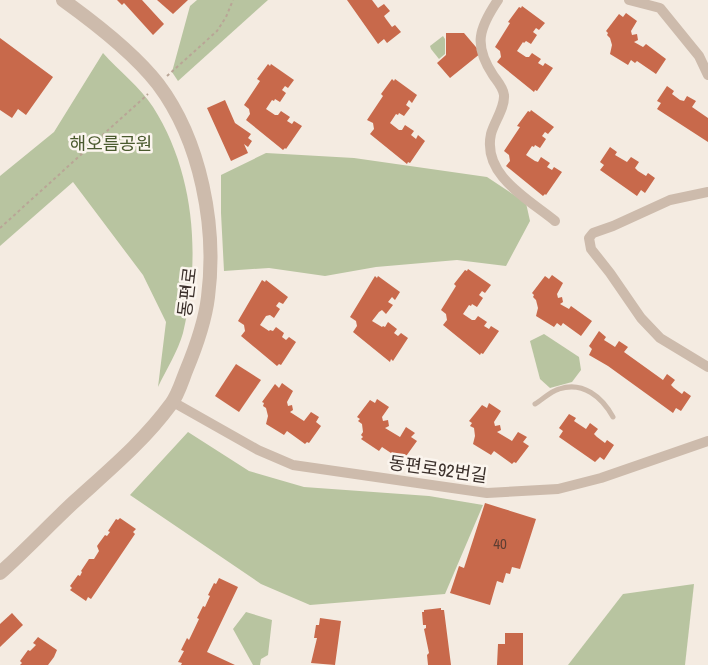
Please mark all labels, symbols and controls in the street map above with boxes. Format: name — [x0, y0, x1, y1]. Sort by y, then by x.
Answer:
park label: 해오름공원 — [70, 131, 152, 156]
street label: 동편로 — [172, 266, 202, 318]
street label: 동편로92번길 — [387, 450, 489, 488]
house number: 40 — [493, 533, 507, 554]

